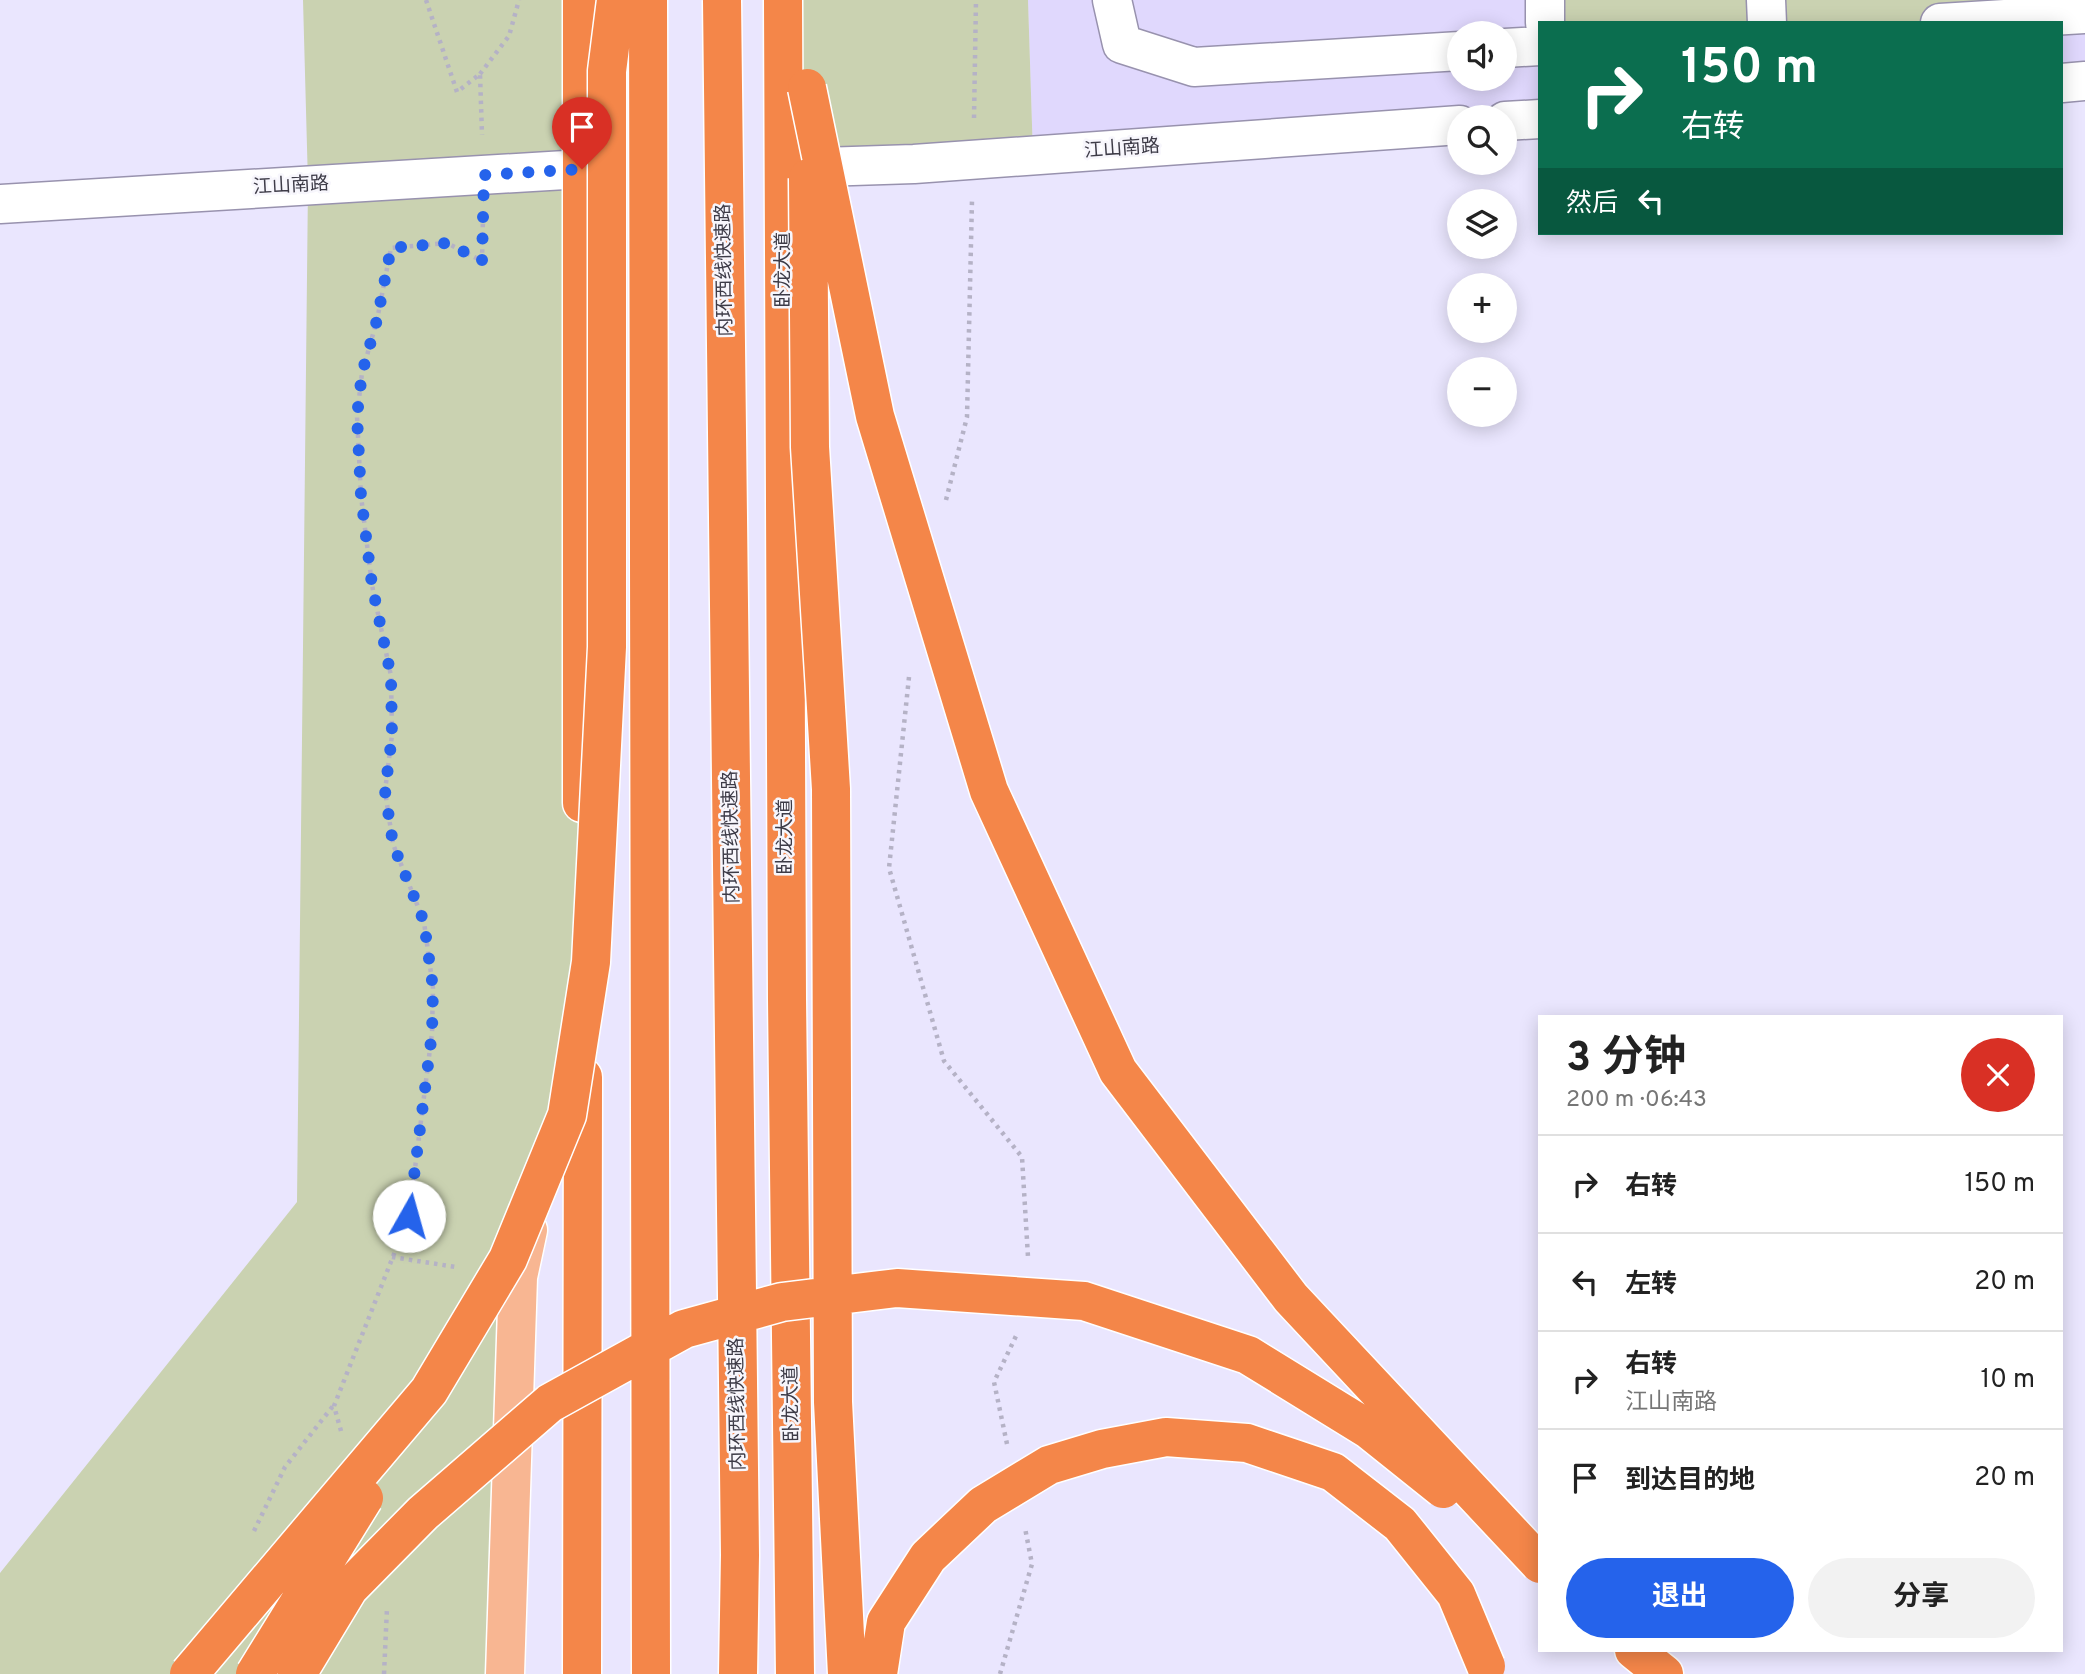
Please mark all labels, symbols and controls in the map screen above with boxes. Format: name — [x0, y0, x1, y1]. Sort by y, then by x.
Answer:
map controls — [1447, 21, 1517, 427]
button: sound — [1447, 21, 1517, 91]
text: 150 m — [1681, 39, 1818, 101]
icon: right — [1566, 49, 1657, 140]
pin — [552, 97, 612, 169]
button: search — [1447, 105, 1517, 175]
icon: arrive — [563, 108, 601, 146]
text: 右转 — [1681, 109, 1745, 149]
street label: 江山南路 — [1083, 134, 1161, 164]
street label: 江山南路 — [252, 172, 330, 200]
icon: left — [1632, 182, 1670, 220]
text: 然后 — [1566, 188, 1618, 221]
button: layers — [1447, 189, 1517, 259]
street label: 内环西线快速路 — [712, 203, 738, 337]
street label: 卧龙大道 — [772, 232, 796, 308]
button: + — [1447, 273, 1517, 343]
button: − — [1447, 357, 1517, 427]
street label: 内环西线快速路 — [719, 770, 745, 904]
street label: 卧龙大道 — [774, 799, 798, 875]
text: 3 分钟 — [1566, 1033, 1686, 1086]
button: close — [1961, 1038, 2035, 1112]
text: 200 m · 06:43 — [1566, 1086, 1707, 1115]
icon: right — [1566, 1165, 1604, 1203]
text: 150 m — [1964, 1168, 2035, 1201]
text: 右转 — [1625, 1171, 1677, 1204]
position arrow — [372, 1179, 446, 1253]
icon: left — [1566, 1263, 1604, 1301]
text: 20 m — [1974, 1266, 2035, 1299]
text: 左转 — [1625, 1269, 1677, 1302]
street label: 内环西线快速路 — [725, 1337, 751, 1471]
text: 右转 — [1625, 1349, 1677, 1382]
icon: right — [1566, 1361, 1604, 1399]
text: 10 m — [1980, 1364, 2035, 1397]
street label: 卧龙大道 — [779, 1366, 805, 1442]
text: 江山南路 — [1625, 1389, 1717, 1418]
icon: arrive — [1566, 1459, 1604, 1497]
text: 20 m — [1974, 1462, 2035, 1495]
text: 到达目的地 — [1625, 1465, 1755, 1498]
button: 退出 — [1566, 1558, 1794, 1638]
button: 分享 — [1808, 1558, 2035, 1638]

